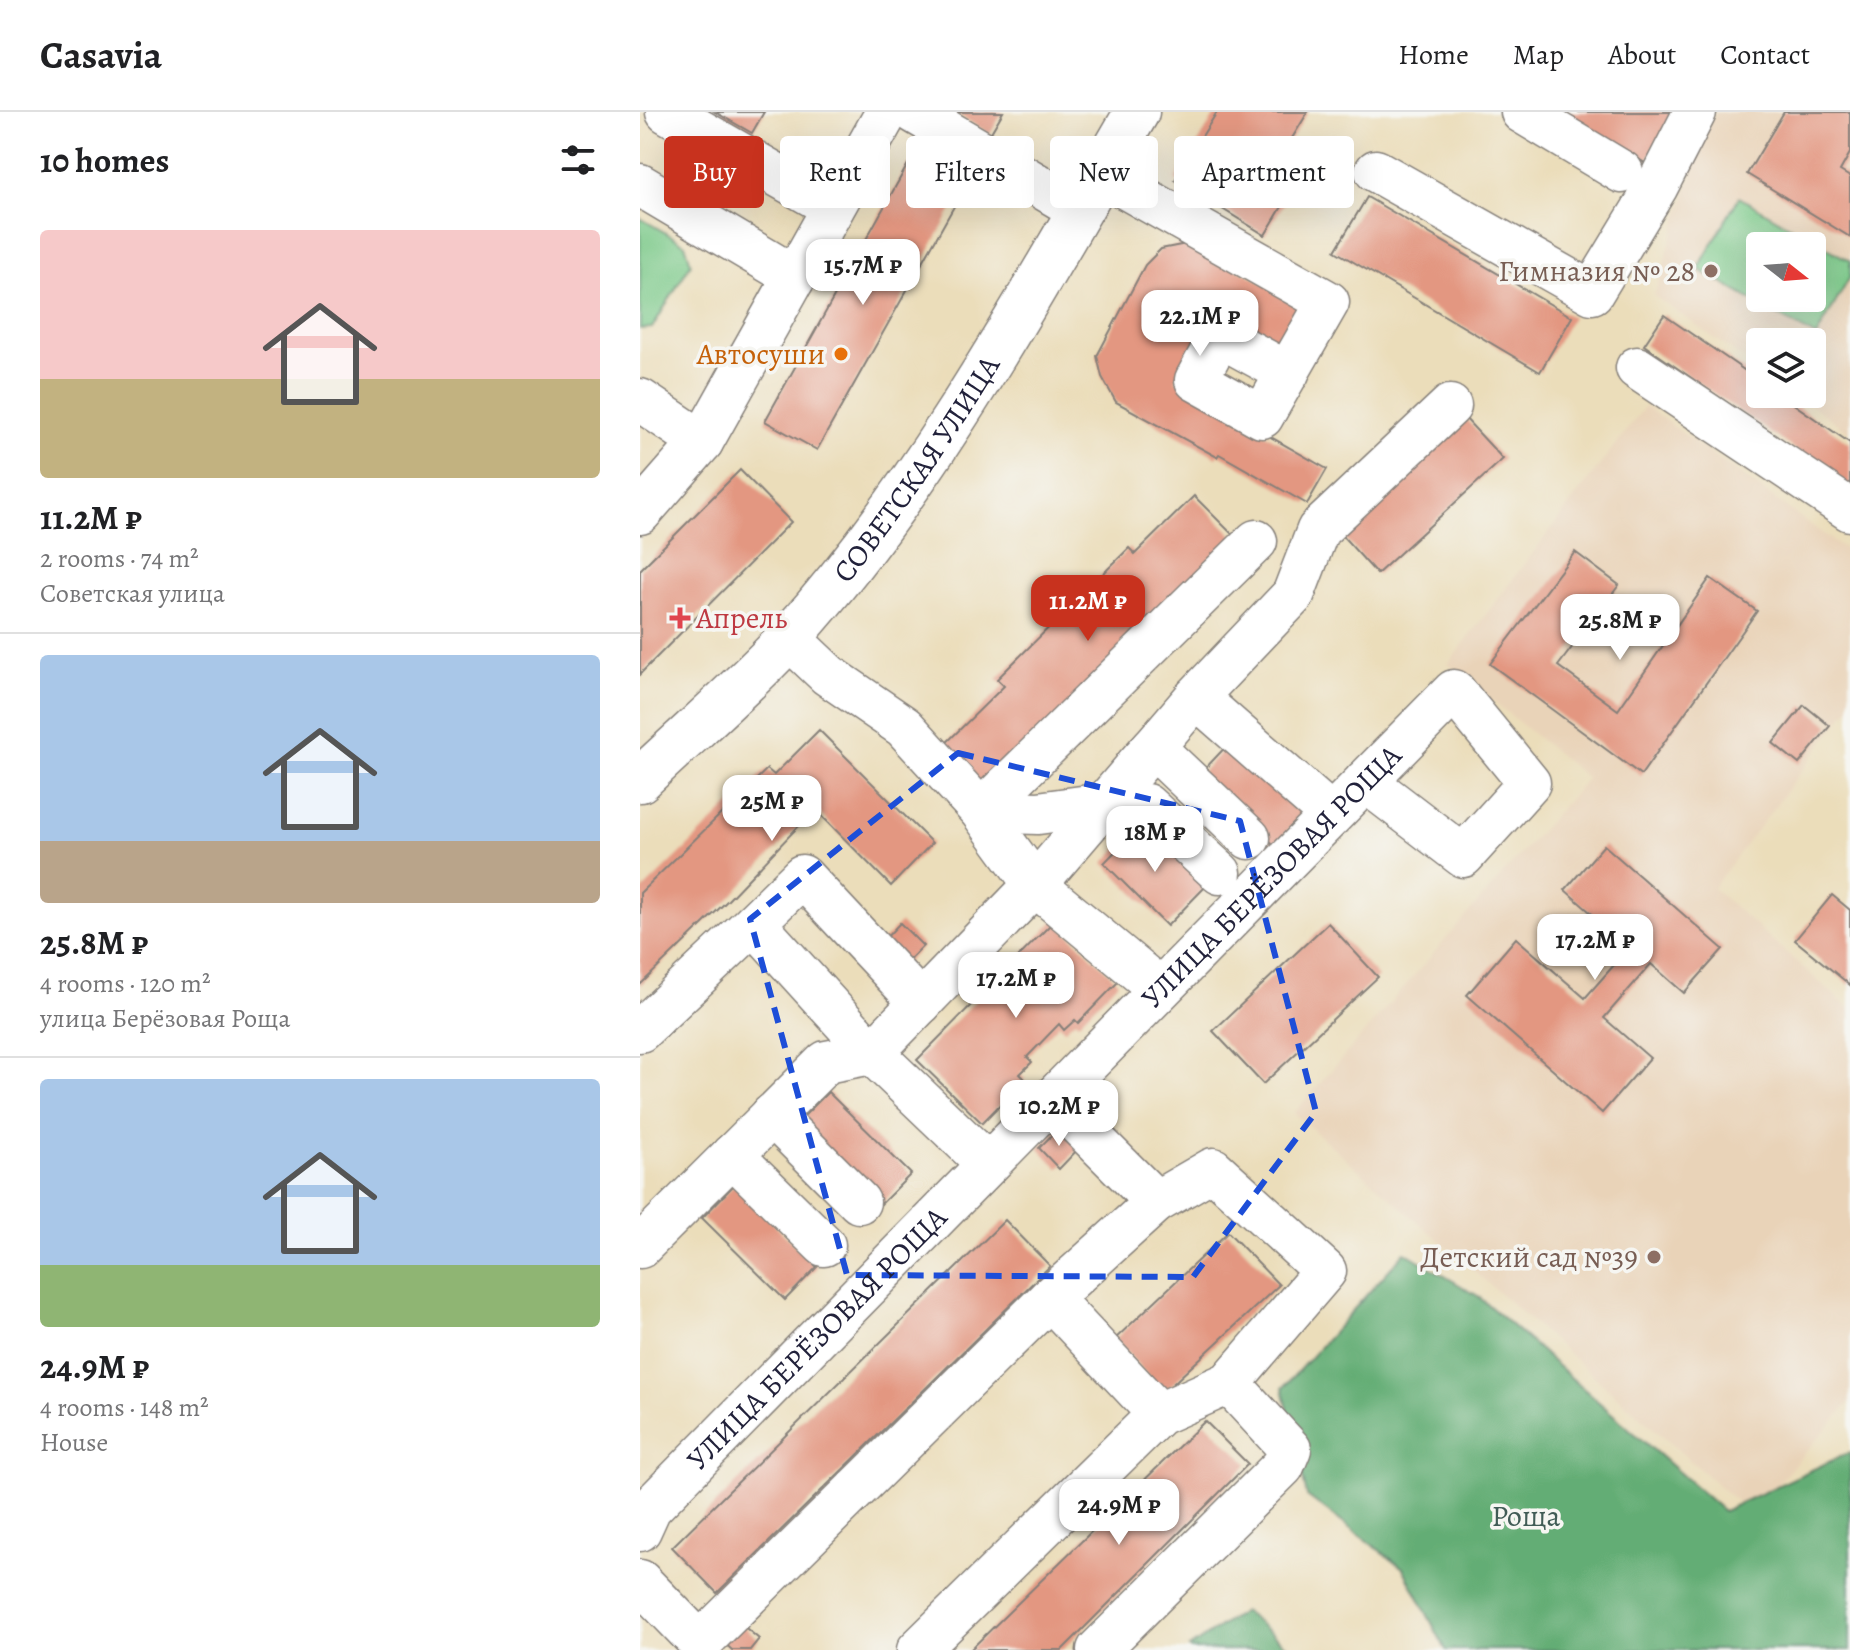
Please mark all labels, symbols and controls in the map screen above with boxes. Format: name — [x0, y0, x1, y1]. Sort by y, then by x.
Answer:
text: Casavia — [40, 29, 162, 81]
text: Home — [1398, 36, 1469, 74]
text: Map — [1513, 36, 1564, 74]
text: About — [1608, 36, 1676, 74]
text: Contact — [1720, 36, 1810, 74]
chip: Buy — [664, 136, 764, 208]
chip: Rent — [780, 136, 890, 208]
chip: Filters — [906, 136, 1034, 208]
chip: New — [1050, 136, 1158, 208]
chip: Apartment — [1174, 136, 1354, 208]
text: 10 homes — [40, 137, 169, 184]
icon: filters — [556, 138, 600, 182]
north arrow — [1746, 232, 1826, 312]
map controls — [1746, 232, 1826, 408]
pin: 15.7M ₽ — [789, 239, 937, 307]
text: 15.7M ₽ — [824, 247, 902, 282]
place label: Гимназия № 28 — [1498, 251, 1695, 291]
marker: Гимназия № 28 — [1702, 262, 1720, 280]
icon: home — [248, 282, 392, 426]
pin: 22.1M ₽ — [1126, 290, 1274, 358]
text: 22.1M ₽ — [1159, 298, 1241, 333]
button: layers — [1746, 328, 1826, 408]
place label: Автосуши — [696, 334, 825, 374]
marker: Автосуши — [832, 345, 850, 363]
street label: СОВЕТСКАЯ УЛИЦА — [824, 348, 1009, 591]
text: 11.2M ₽ — [40, 494, 142, 541]
text: 2 rooms · 74 m² — [40, 541, 199, 576]
pin: 11.2M ₽ — [1014, 575, 1162, 643]
text: Советская улица — [40, 576, 225, 611]
text: 11.2M ₽ — [1049, 583, 1127, 618]
pin: 25.8M ₽ — [1546, 594, 1694, 662]
place label: Апрель — [695, 598, 787, 638]
text: 25.8M ₽ — [1579, 602, 1661, 637]
marker: Апрель — [671, 609, 689, 627]
icon: home — [248, 707, 392, 851]
street label: УЛИЦА БЕРЁЗОВАЯ РОЩА — [1132, 736, 1411, 1017]
pin: 25M ₽ — [716, 775, 828, 843]
text: 25M ₽ — [740, 783, 804, 818]
pin: 18M ₽ — [1099, 806, 1211, 874]
text: 18M ₽ — [1124, 814, 1186, 849]
pin: 17.2M ₽ — [1521, 914, 1669, 982]
text: 25.8M ₽ — [40, 919, 148, 966]
text: 17.2M ₽ — [1555, 922, 1635, 957]
pin: 17.2M ₽ — [942, 952, 1090, 1020]
text: 17.2M ₽ — [976, 960, 1056, 995]
text: 4 rooms · 120 m² — [40, 966, 210, 1001]
text: улица Берёзовая Роща — [40, 1001, 290, 1036]
pin: 10.2M ₽ — [985, 1080, 1133, 1148]
text: 10.2M ₽ — [1018, 1088, 1100, 1123]
icon: home — [248, 1131, 392, 1275]
street label: УЛИЦА БЕРЁЗОВАЯ РОЩА — [678, 1198, 956, 1479]
place label: Детский сад №39 — [1420, 1237, 1638, 1277]
marker: Детский сад №39 — [1645, 1248, 1663, 1266]
text: 24.9M ₽ — [40, 1343, 149, 1390]
text: 4 rooms · 148 m² — [40, 1390, 209, 1425]
text: House — [40, 1425, 108, 1460]
pin: 24.9M ₽ — [1045, 1479, 1193, 1547]
text: 24.9M ₽ — [1077, 1487, 1161, 1522]
park label: Роща — [1492, 1496, 1561, 1536]

